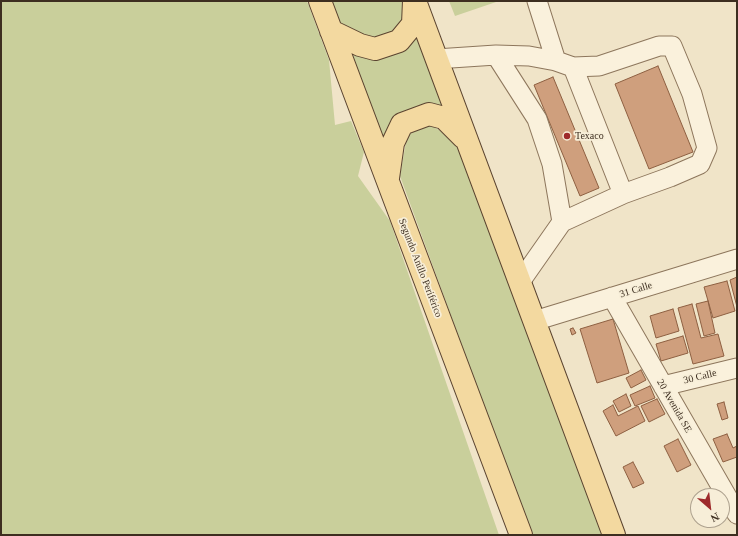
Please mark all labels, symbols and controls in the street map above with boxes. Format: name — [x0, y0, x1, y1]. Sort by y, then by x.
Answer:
place label: Texaco — [575, 130, 604, 142]
marker: Texaco — [562, 131, 572, 141]
street label: Segundo Anillo Periférico — [396, 217, 444, 319]
street label: 31 Calle — [618, 279, 654, 301]
street label: 30 Calle — [682, 367, 718, 387]
street label: 20 Avenida SE — [654, 377, 694, 435]
north arrow — [690, 488, 730, 528]
text: N — [709, 511, 721, 525]

